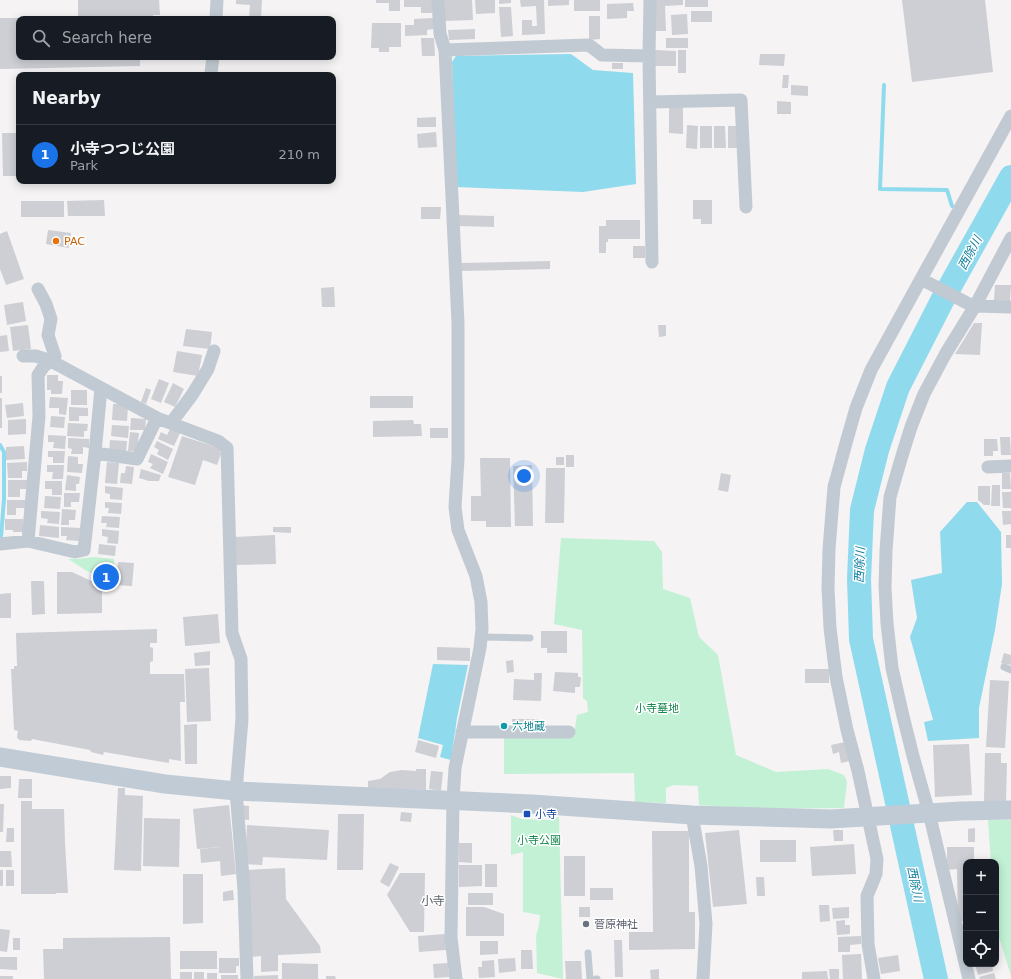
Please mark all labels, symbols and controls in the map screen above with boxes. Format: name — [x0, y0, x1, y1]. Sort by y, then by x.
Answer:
search box — [16, 16, 336, 60]
icon: search — [30, 27, 52, 49]
text: Search here — [62, 29, 152, 47]
text: Nearby — [32, 88, 101, 108]
text: 小寺つつじ公園 — [70, 140, 175, 158]
text: 1 — [40, 147, 50, 162]
text: 210 m — [278, 147, 320, 162]
text: Park — [70, 158, 98, 173]
water label: 西除川 — [955, 232, 986, 272]
place label: PAC — [64, 235, 85, 248]
marker: PAC — [51, 236, 61, 246]
your location — [514, 466, 534, 486]
water label: 西除川 — [852, 545, 868, 583]
pin: 1 — [93, 562, 119, 592]
park label: 小寺墓地 — [635, 702, 679, 715]
place label: 六地蔵 — [512, 720, 545, 733]
marker: 六地蔵 — [499, 721, 509, 731]
place label: 小寺 — [535, 808, 557, 821]
marker: 小寺 — [522, 809, 532, 819]
park label: 小寺公園 — [517, 834, 561, 847]
map controls — [963, 859, 999, 967]
button: + — [963, 859, 999, 895]
water label: 西除川 — [904, 865, 926, 905]
district label: 小寺 — [421, 894, 445, 908]
button: − — [963, 895, 999, 931]
place label: 菅原神社 — [594, 918, 638, 931]
marker: 菅原神社 — [581, 919, 591, 929]
button: locate — [963, 931, 999, 967]

